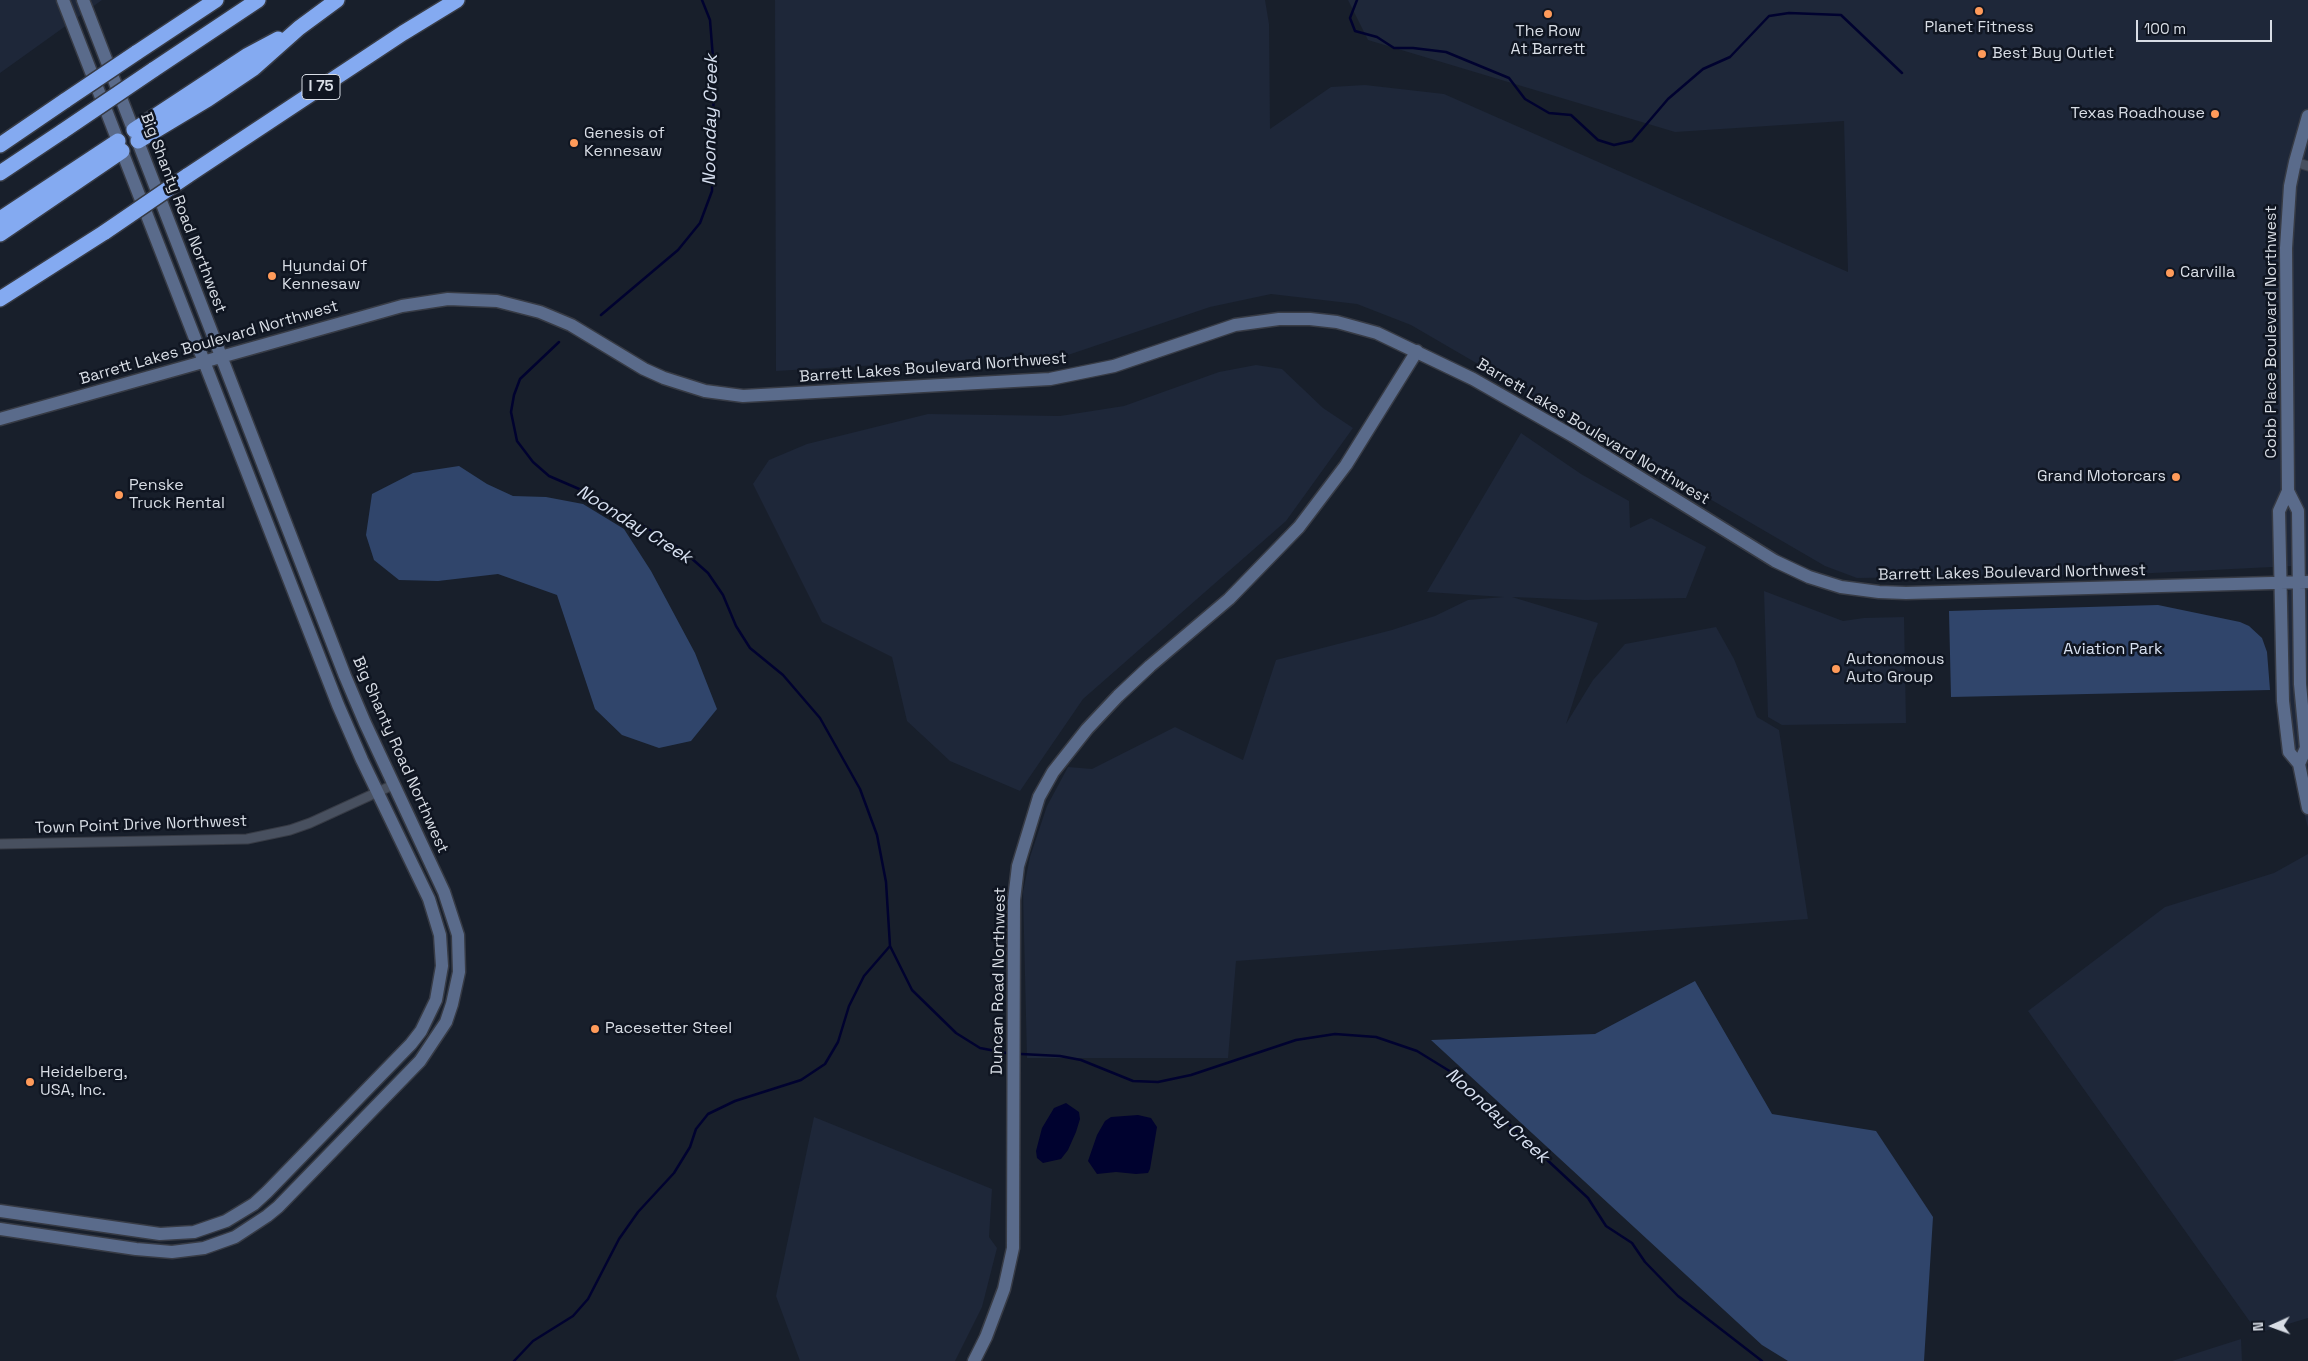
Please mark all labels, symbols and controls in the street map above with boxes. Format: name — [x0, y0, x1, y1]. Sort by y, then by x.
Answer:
marker: Planet Fitness — [1973, 5, 1985, 17]
marker: The Row At Barrett — [1542, 8, 1554, 20]
scale bar — [2138, 10, 2274, 42]
place label: Planet Fitness — [1924, 18, 2034, 38]
text: 100 m — [2144, 19, 2186, 38]
place label: The Row At Barrett — [1511, 22, 1585, 60]
place label: Best Buy Outlet — [1992, 44, 2114, 64]
marker: Best Buy Outlet — [1976, 48, 1988, 60]
water label: Noonday Creek — [699, 54, 723, 186]
road number: I 75 — [302, 74, 340, 100]
place label: Texas Roadhouse — [2071, 104, 2205, 124]
marker: Texas Roadhouse — [2209, 108, 2221, 120]
street label: Big Shanty Road Northwest — [136, 110, 230, 316]
place label: Genesis of Kennesaw — [584, 124, 665, 162]
marker: Genesis of Kennesaw — [568, 137, 580, 149]
street label: Cobb Place Boulevard Northwest — [2262, 206, 2282, 458]
place label: Hyundai Of Kennesaw — [282, 257, 367, 295]
place label: Carvilla — [2180, 263, 2235, 283]
marker: Carvilla — [2164, 267, 2176, 279]
marker: Hyundai Of Kennesaw — [266, 270, 278, 282]
street label: Barrett Lakes Boulevard Northwest — [77, 297, 341, 389]
street label: Barrett Lakes Boulevard Northwest — [799, 349, 1067, 387]
street label: Barrett Lakes Boulevard Northwest — [1473, 355, 1713, 509]
place label: Grand Motorcars — [2037, 467, 2166, 487]
marker: Grand Motorcars — [2170, 471, 2182, 483]
place label: Penske Truck Rental — [129, 476, 225, 514]
water label: Noonday Creek — [572, 481, 696, 569]
marker: Penske Truck Rental — [113, 489, 125, 501]
street label: Barrett Lakes Boulevard Northwest — [1878, 561, 2146, 585]
park label: Aviation Park — [2063, 640, 2163, 660]
place label: Autonomous Auto Group — [1846, 650, 1944, 688]
street label: Big Shanty Road Northwest — [348, 654, 452, 856]
marker: Autonomous Auto Group — [1830, 663, 1842, 675]
street label: Town Point Drive Northwest — [35, 812, 247, 838]
street label: Duncan Road Northwest — [988, 887, 1010, 1075]
place label: Pacesetter Steel — [605, 1019, 732, 1039]
marker: Pacesetter Steel — [589, 1023, 601, 1035]
place label: Heidelberg, USA, Inc. — [40, 1063, 127, 1101]
water label: Noonday Creek — [1441, 1064, 1553, 1168]
marker: Heidelberg, USA, Inc. — [24, 1076, 36, 1088]
north arrow — [2248, 1301, 2298, 1351]
text: N — [2249, 1322, 2267, 1332]

